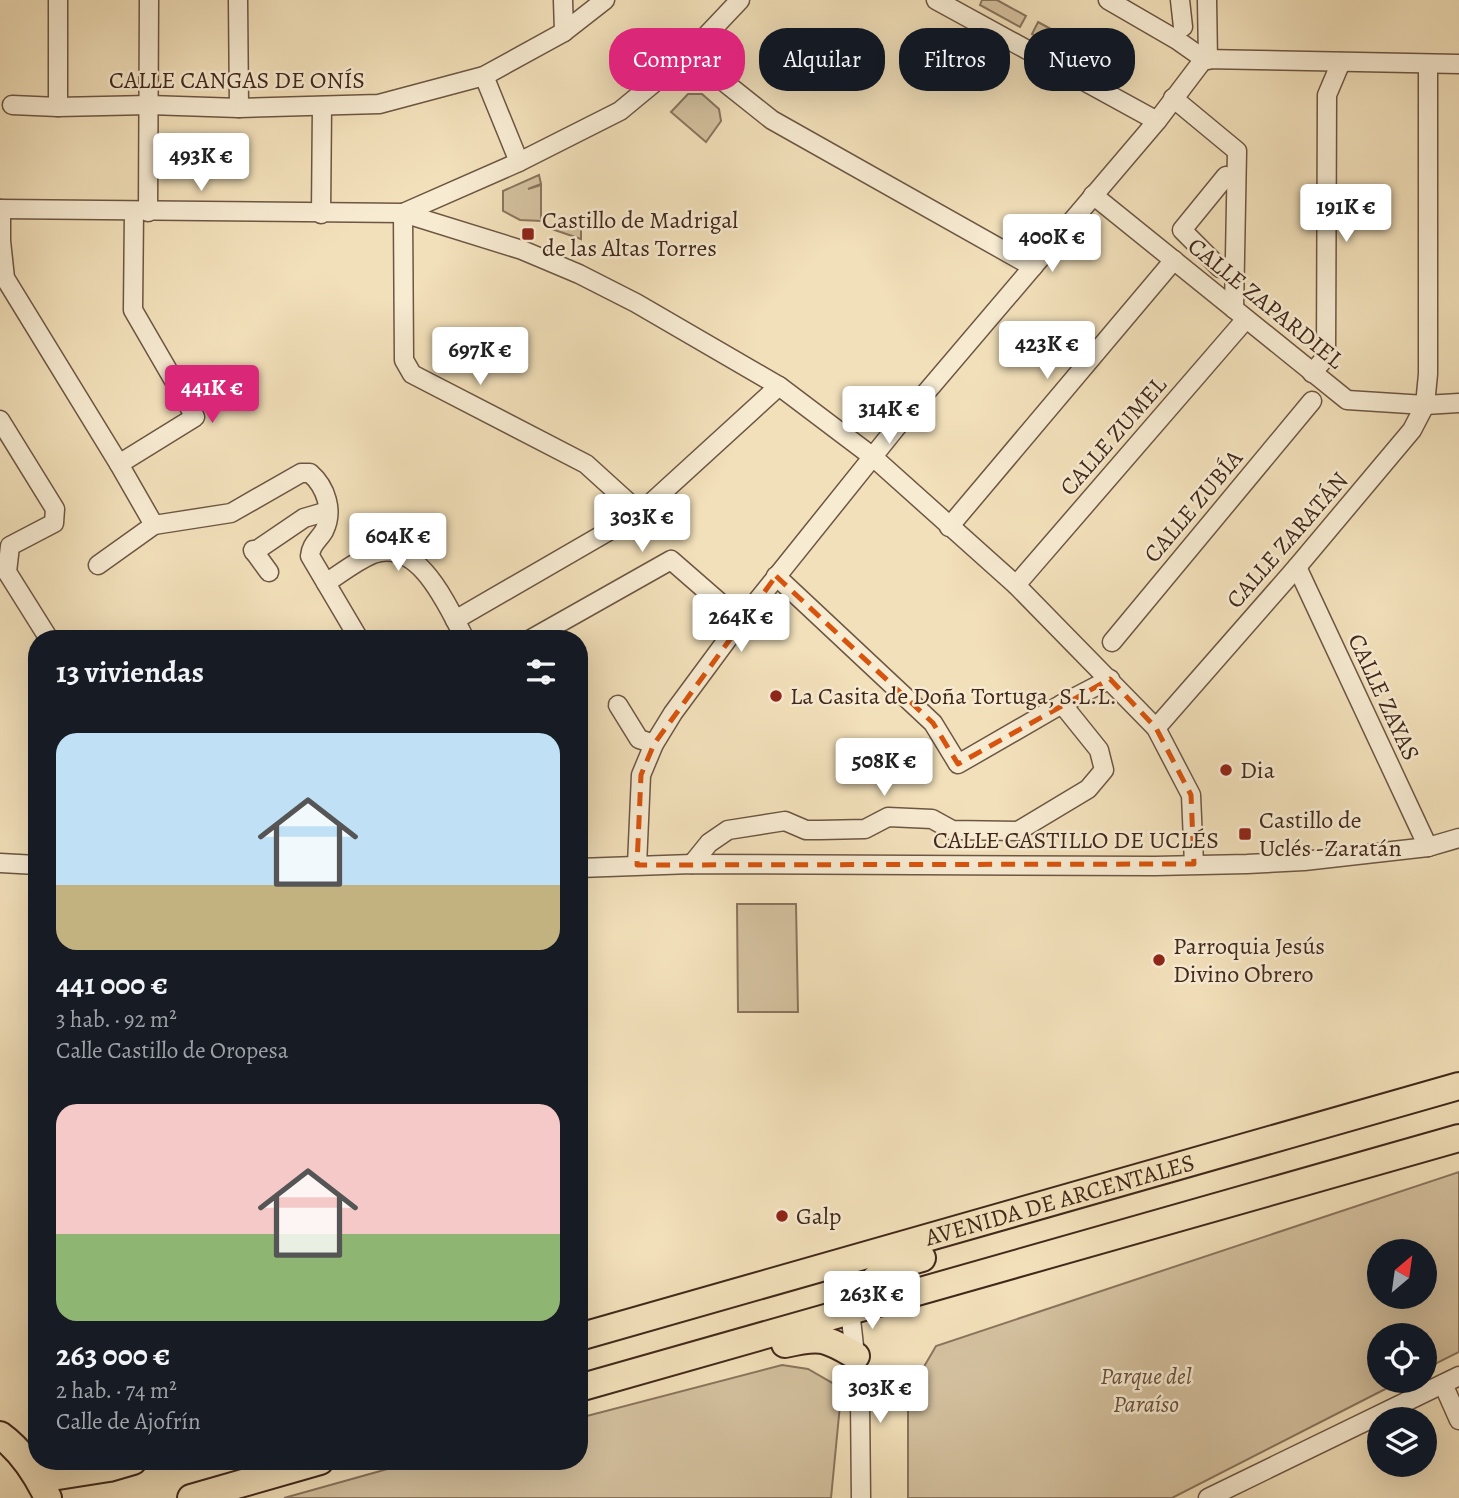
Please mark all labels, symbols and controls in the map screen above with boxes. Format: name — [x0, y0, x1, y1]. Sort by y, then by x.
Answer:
chip: Comprar — [609, 28, 745, 91]
chip: Alquilar — [759, 28, 885, 91]
chip: Filtros — [899, 28, 1010, 91]
chip: Nuevo — [1024, 28, 1135, 91]
street label: CALLE CANGAS DE ONÍS — [109, 64, 365, 96]
pin: 493K € — [144, 134, 258, 193]
text: 493K € — [169, 140, 233, 171]
pin: 191K € — [1289, 184, 1403, 244]
text: 191K € — [1316, 191, 1376, 222]
place label: Castillo de Madrigal de las Altas Torres — [542, 204, 738, 264]
pin: 400K € — [995, 215, 1109, 274]
text: 400K € — [1019, 221, 1085, 252]
marker: Castillo de Madrigal de las Altas Torres — [520, 226, 536, 242]
street label: CALLE ZAPARDIEL — [1181, 230, 1351, 376]
pin: 423K € — [990, 322, 1104, 381]
pin: 697K € — [423, 328, 537, 387]
text: 423K € — [1015, 328, 1079, 359]
text: 697K € — [448, 334, 512, 365]
pin: 441K € — [155, 366, 269, 425]
street label: CALLE ZUMEL — [1052, 369, 1174, 502]
text: 441K € — [181, 372, 243, 403]
pin: 314K € — [832, 386, 946, 446]
text: 314K € — [858, 393, 920, 424]
street label: CALLE ZUBÍA — [1136, 442, 1250, 569]
street label: CALLE ZARATÁN — [1219, 465, 1355, 615]
pin: 303K € — [585, 494, 699, 554]
text: 303K € — [610, 501, 674, 532]
pin: 604K € — [341, 514, 455, 573]
text: 604K € — [365, 520, 431, 551]
pin: 264K € — [684, 594, 798, 654]
text: 264K € — [709, 601, 773, 632]
street label: CALLE ZAYAS — [1341, 628, 1427, 766]
text: 13 viviendas — [56, 652, 204, 692]
icon: filters — [522, 653, 560, 691]
place label: La Casita de Doña Tortuga, S.L.L. — [790, 680, 1117, 712]
marker: La Casita de Doña Tortuga, S.L.L. — [768, 688, 784, 704]
pin: 508K € — [827, 738, 941, 798]
text: 508K € — [852, 745, 916, 776]
place label: Dia — [1240, 754, 1276, 786]
marker: Dia — [1218, 762, 1234, 778]
icon: home — [245, 779, 371, 905]
place label: Castillo de Uclés -Zaratán — [1259, 804, 1402, 864]
street label: CALLE CASTILLO DE UCLÉS — [933, 824, 1219, 856]
marker: Castillo de Uclés -Zaratán — [1237, 826, 1253, 842]
place label: Parroquia Jesús Divino Obrero — [1173, 930, 1325, 990]
marker: Parroquia Jesús Divino Obrero — [1151, 952, 1167, 968]
text: 441 000 € — [56, 964, 168, 1004]
text: 3 hab. · 92 m² — [56, 1004, 177, 1035]
text: Calle Castillo de Oropesa — [56, 1035, 288, 1066]
street label: AVENIDA DE ARCENTALES — [920, 1146, 1198, 1254]
icon: home — [245, 1150, 371, 1276]
place label: Galp — [796, 1200, 841, 1232]
marker: Galp — [774, 1208, 790, 1224]
north arrow — [1367, 1239, 1437, 1309]
map controls — [1367, 1239, 1437, 1477]
pin: 263K € — [815, 1272, 929, 1331]
text: 263K € — [840, 1278, 904, 1309]
button: locate — [1367, 1323, 1437, 1393]
text: 263 000 € — [56, 1335, 170, 1375]
park label: Parque del Paraíso — [1100, 1360, 1192, 1420]
pin: 303K € — [823, 1366, 937, 1425]
text: 303K € — [848, 1372, 912, 1403]
text: 2 hab. · 74 m² — [56, 1375, 177, 1406]
text: Calle de Ajofrín — [56, 1406, 201, 1437]
button: layers — [1367, 1407, 1437, 1477]

